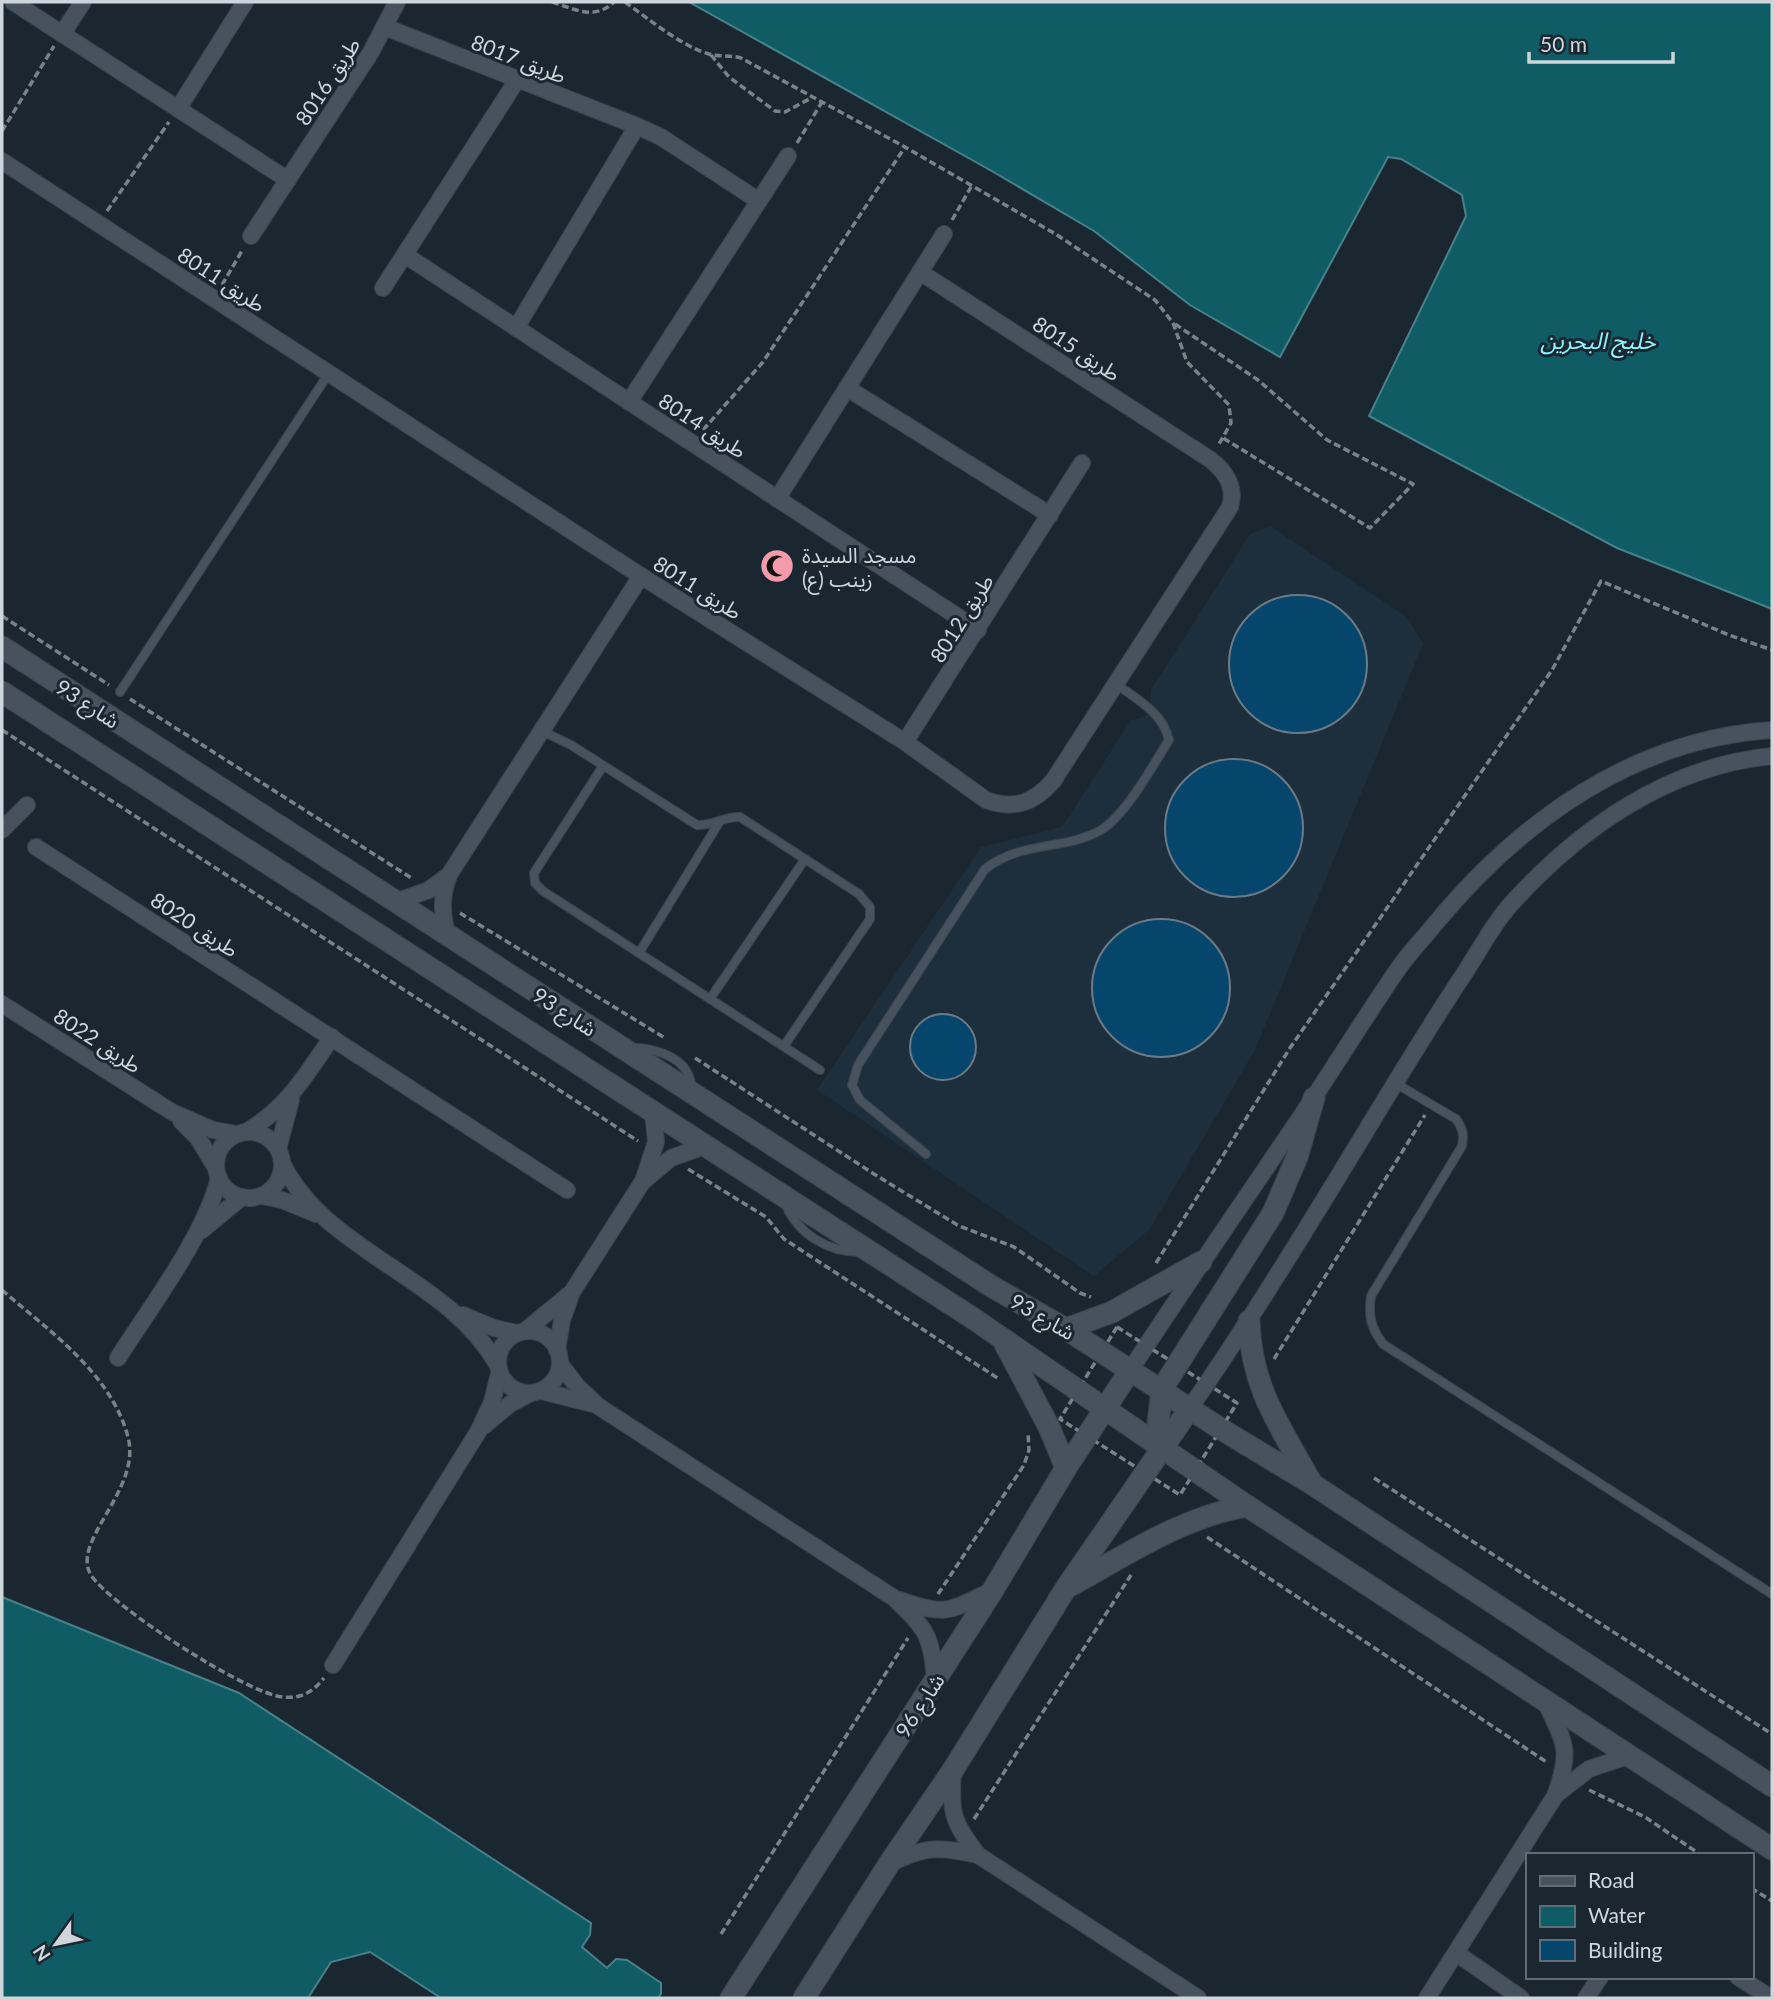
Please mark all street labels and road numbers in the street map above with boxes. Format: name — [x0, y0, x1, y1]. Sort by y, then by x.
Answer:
street label: طريق 8017 — [467, 29, 570, 89]
street label: طريق 8016 — [289, 33, 366, 131]
street label: طريق 8011 — [172, 241, 270, 318]
street label: طريق 8015 — [1027, 310, 1125, 387]
street label: طريق 8014 — [653, 387, 751, 464]
street label: طريق 8011 — [648, 550, 747, 626]
street label: طريق 8012 — [924, 569, 1000, 668]
street label: شارع 93 — [49, 673, 124, 736]
street label: طريق 8020 — [145, 886, 243, 963]
street label: شارع 93 — [526, 981, 601, 1044]
street label: طريق 8022 — [48, 1002, 146, 1079]
street label: شارع 93 — [1004, 1288, 1080, 1348]
street label: شارع 96 — [889, 1669, 952, 1744]

